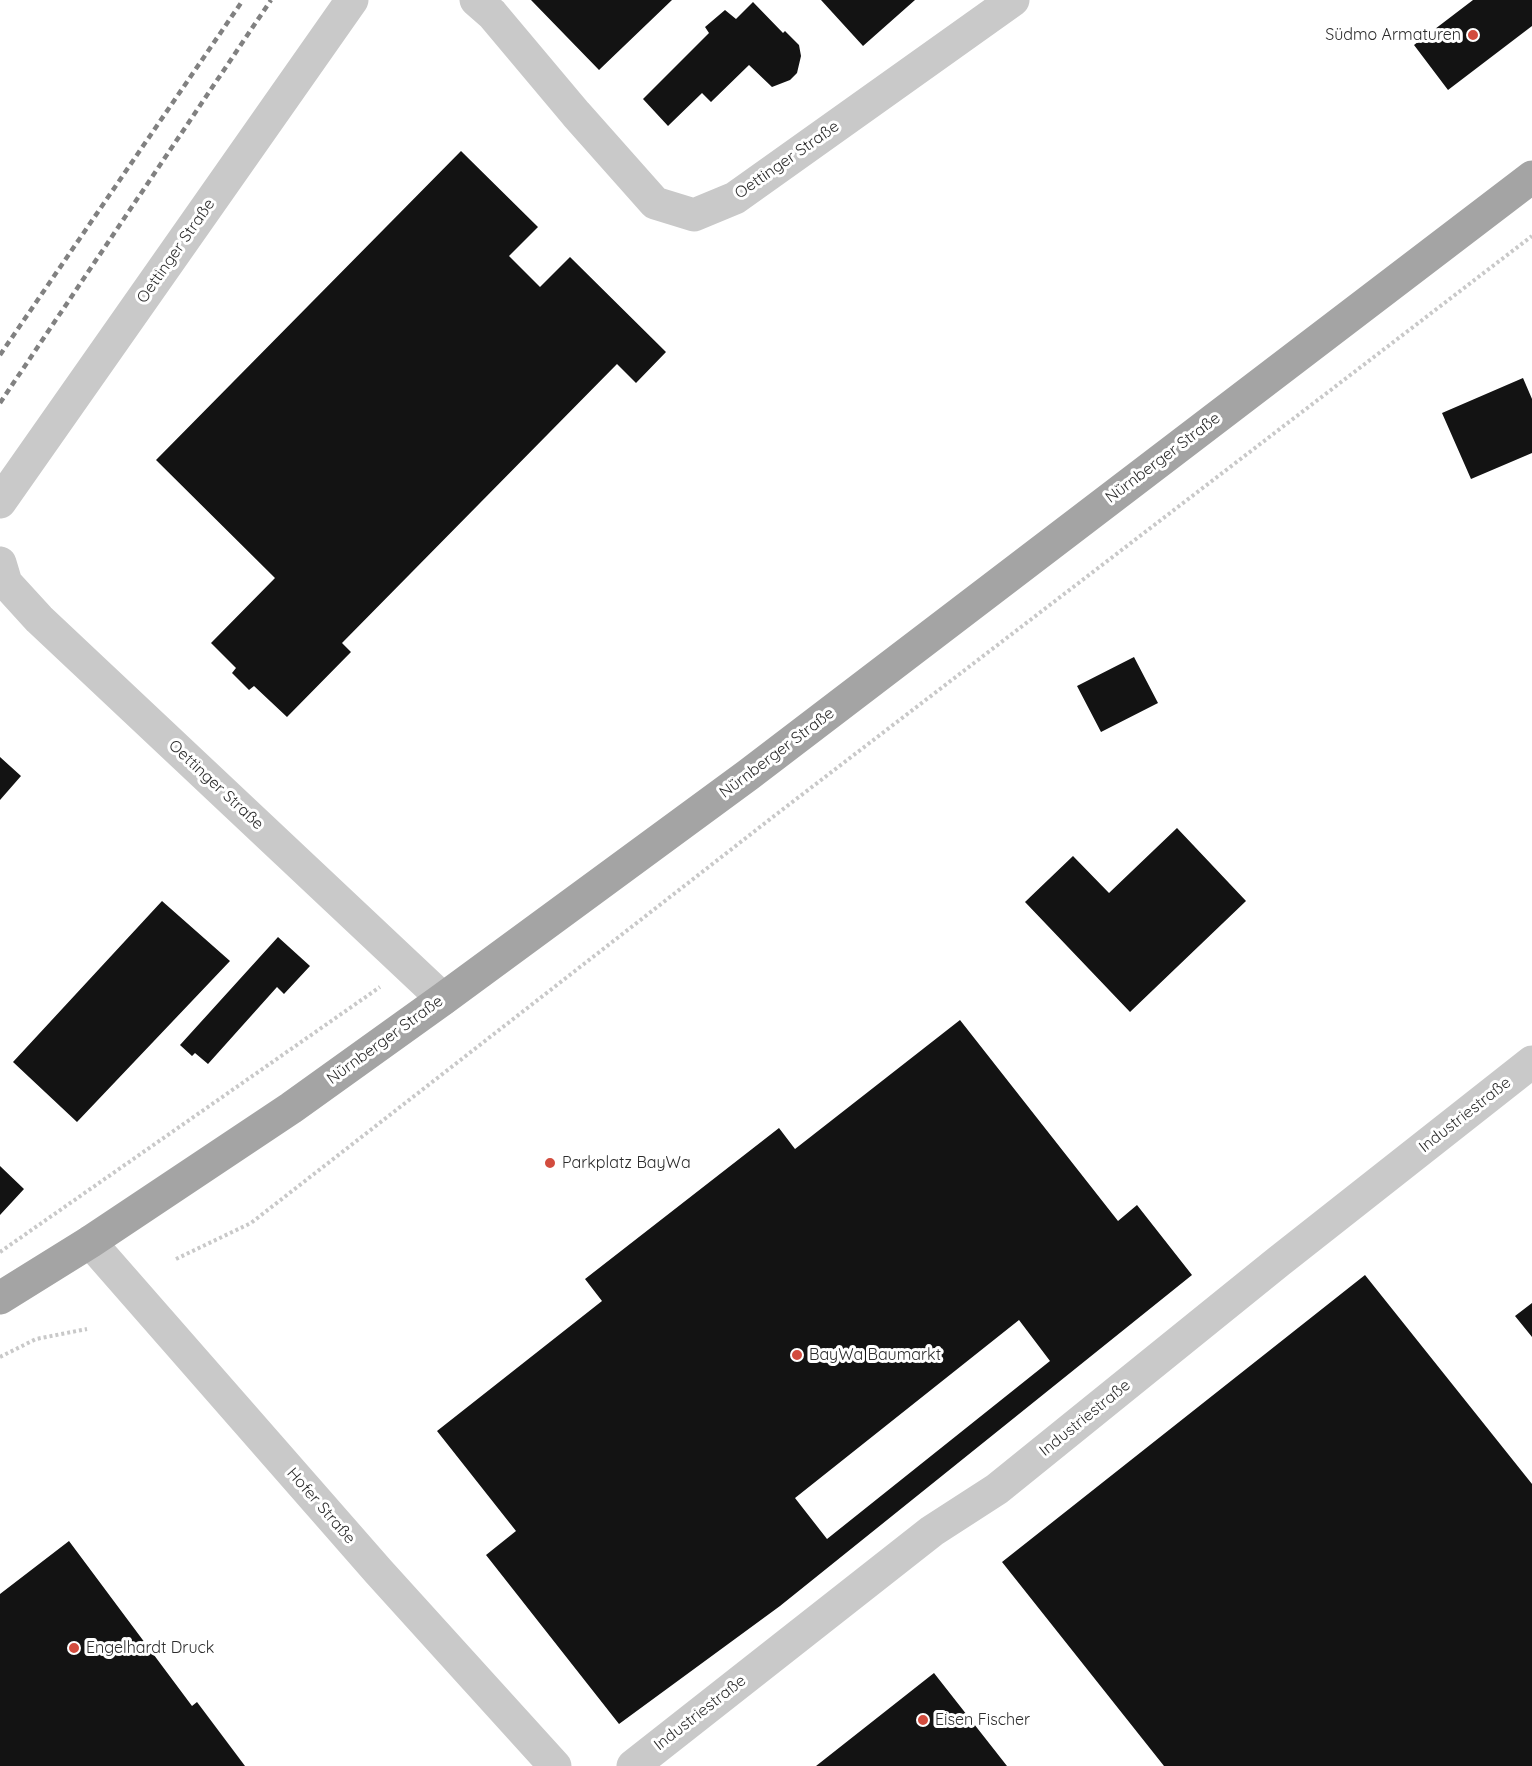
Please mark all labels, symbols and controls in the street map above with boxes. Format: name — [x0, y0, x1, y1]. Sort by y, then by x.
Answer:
place label: Südmo Armaturen — [1325, 25, 1461, 45]
marker: Südmo Armaturen — [1466, 28, 1480, 42]
street label: Oettinger Straße — [731, 117, 843, 203]
street label: Oettinger Straße — [133, 195, 219, 307]
street label: Nürnberger Straße — [1102, 409, 1224, 507]
street label: Nürnberger Straße — [716, 704, 838, 802]
street label: Oettinger Straße — [164, 736, 268, 834]
street label: Nürnberger Straße — [323, 991, 447, 1089]
street label: Industriestraße — [1415, 1073, 1515, 1157]
place label: Parkplatz BayWa — [562, 1153, 691, 1173]
marker: Parkplatz BayWa — [543, 1156, 557, 1170]
place label: BayWa Baumarkt — [809, 1345, 941, 1365]
marker: BayWa Baumarkt — [790, 1348, 804, 1362]
street label: Industriestraße — [1036, 1376, 1134, 1460]
street label: Hofer Straße — [283, 1464, 359, 1548]
place label: Engelhardt Druck — [86, 1638, 214, 1658]
marker: Engelhardt Druck — [67, 1641, 81, 1655]
street label: Industriestraße — [650, 1671, 750, 1755]
place label: Eisen Fischer — [935, 1710, 1030, 1730]
marker: Eisen Fischer — [916, 1713, 930, 1727]

